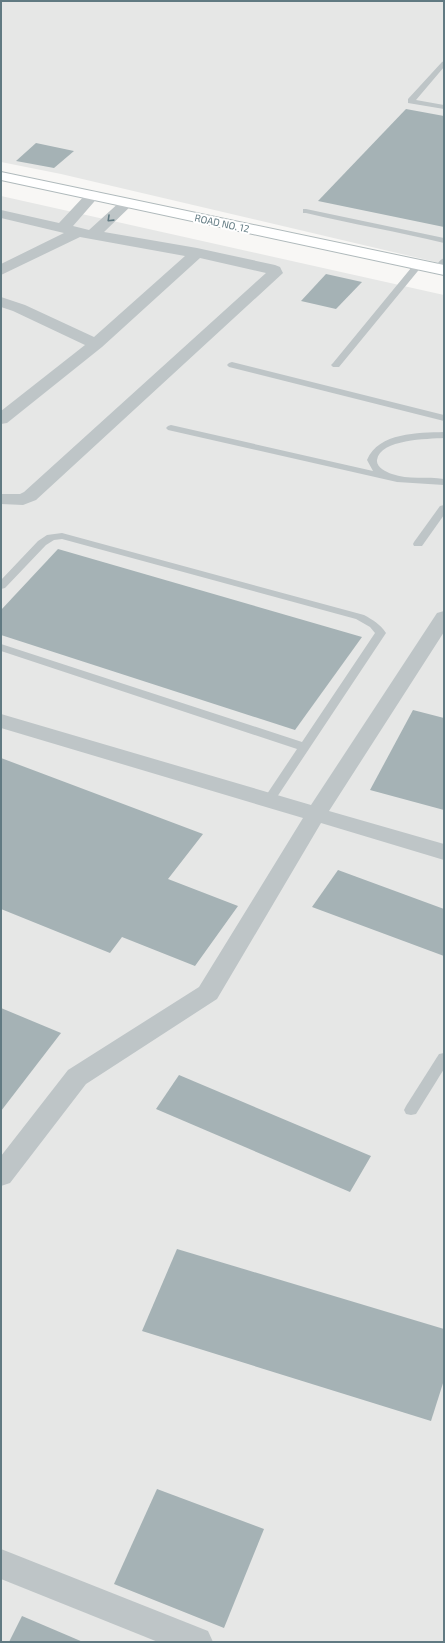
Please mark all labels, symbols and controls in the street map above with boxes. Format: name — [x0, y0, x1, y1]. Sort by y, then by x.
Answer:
street label: ROAD NO. 12 — [193, 211, 251, 235]
one-way arrow — [107, 215, 115, 222]

